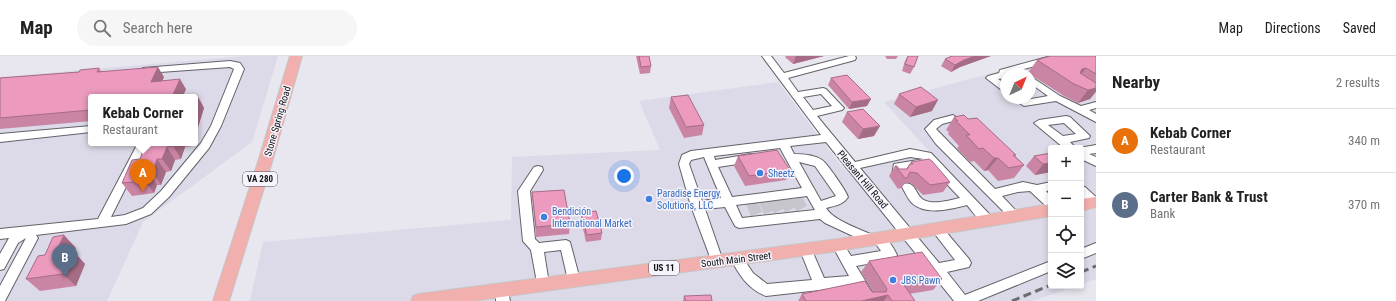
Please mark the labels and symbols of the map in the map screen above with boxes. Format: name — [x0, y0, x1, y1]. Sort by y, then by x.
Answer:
north arrow — [1000, 68, 1036, 104]
street label: Stone Spring Road — [262, 85, 293, 157]
street label: Pleasant Hill Road — [835, 148, 890, 211]
pin: A — [130, 159, 156, 192]
your location — [614, 166, 634, 186]
marker: Sheetz — [755, 168, 765, 178]
place label: Sheetz — [768, 168, 795, 179]
road number: VA 280 — [243, 172, 277, 186]
place label: Paradise Energy Solutions, LLC — [657, 188, 720, 211]
marker: Paradise Energy Solutions, LLC — [644, 194, 654, 204]
place label: Bendición International Market — [552, 206, 632, 229]
marker: Bendición International Market — [539, 212, 549, 222]
pin: B — [52, 244, 78, 277]
street label: South Main Street — [700, 250, 772, 269]
road number: US 11 — [649, 261, 679, 275]
marker: JBS Pawn — [888, 275, 898, 285]
place label: JBS Pawn — [901, 275, 941, 286]

